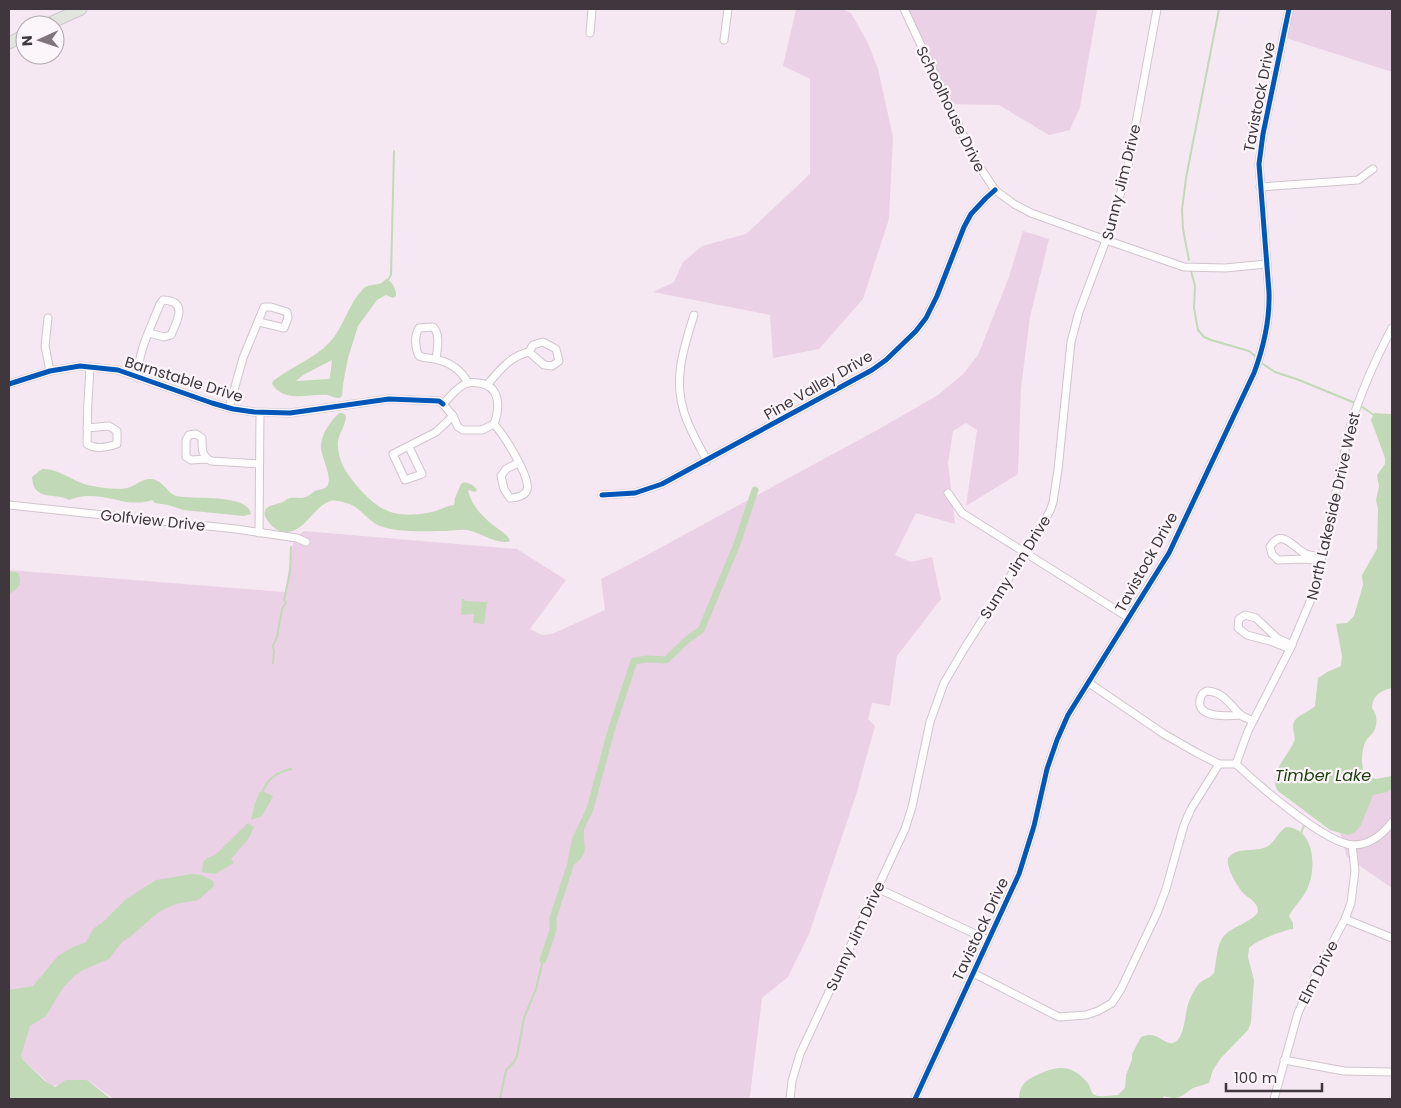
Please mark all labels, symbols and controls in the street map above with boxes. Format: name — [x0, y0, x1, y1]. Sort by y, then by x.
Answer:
north arrow — [15, 15, 65, 65]
text: N — [17, 35, 37, 46]
street label: Tavistock Drive — [1238, 40, 1280, 154]
street label: Schoolhouse Drive — [911, 42, 991, 176]
street label: Sunny Jim Drive — [1096, 122, 1146, 242]
street label: Pine Valley Drive — [760, 345, 876, 425]
street label: Barnstable Drive — [122, 351, 246, 407]
street label: North Lakeside Drive West — [1301, 410, 1365, 602]
street label: Golfview Drive — [100, 504, 206, 536]
street label: Tavistock Drive — [1110, 508, 1182, 616]
street label: Sunny Jim Drive — [975, 511, 1055, 623]
water label: Timber Lake — [1275, 764, 1371, 787]
street label: Tavistock Drive — [947, 874, 1013, 984]
street label: Sunny Jim Drive — [820, 878, 890, 994]
street label: Elm Drive — [1293, 937, 1343, 1007]
scale bar — [1226, 1060, 1322, 1092]
text: 100 m — [1234, 1067, 1277, 1088]

